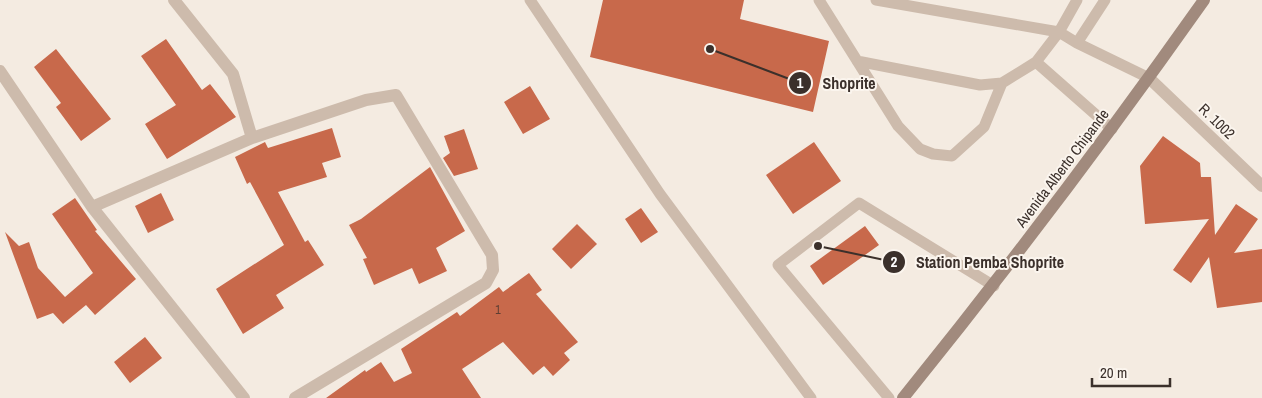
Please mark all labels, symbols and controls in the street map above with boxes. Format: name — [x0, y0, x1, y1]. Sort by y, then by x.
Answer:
callout: Shoprite — [788, 68, 886, 99]
text: 1 — [797, 72, 804, 93]
text: Shoprite — [822, 72, 876, 94]
street label: R. 1002 — [1194, 98, 1240, 144]
street label: Avenida Alberto Chipande — [1010, 104, 1114, 232]
callout: Station Pemba Shoprite — [881, 246, 1074, 277]
text: 2 — [891, 251, 898, 272]
text: Station Pemba Shoprite — [916, 251, 1064, 273]
house number: 1 — [495, 302, 501, 318]
scale bar — [1092, 356, 1170, 388]
text: 20 m — [1100, 362, 1127, 383]

